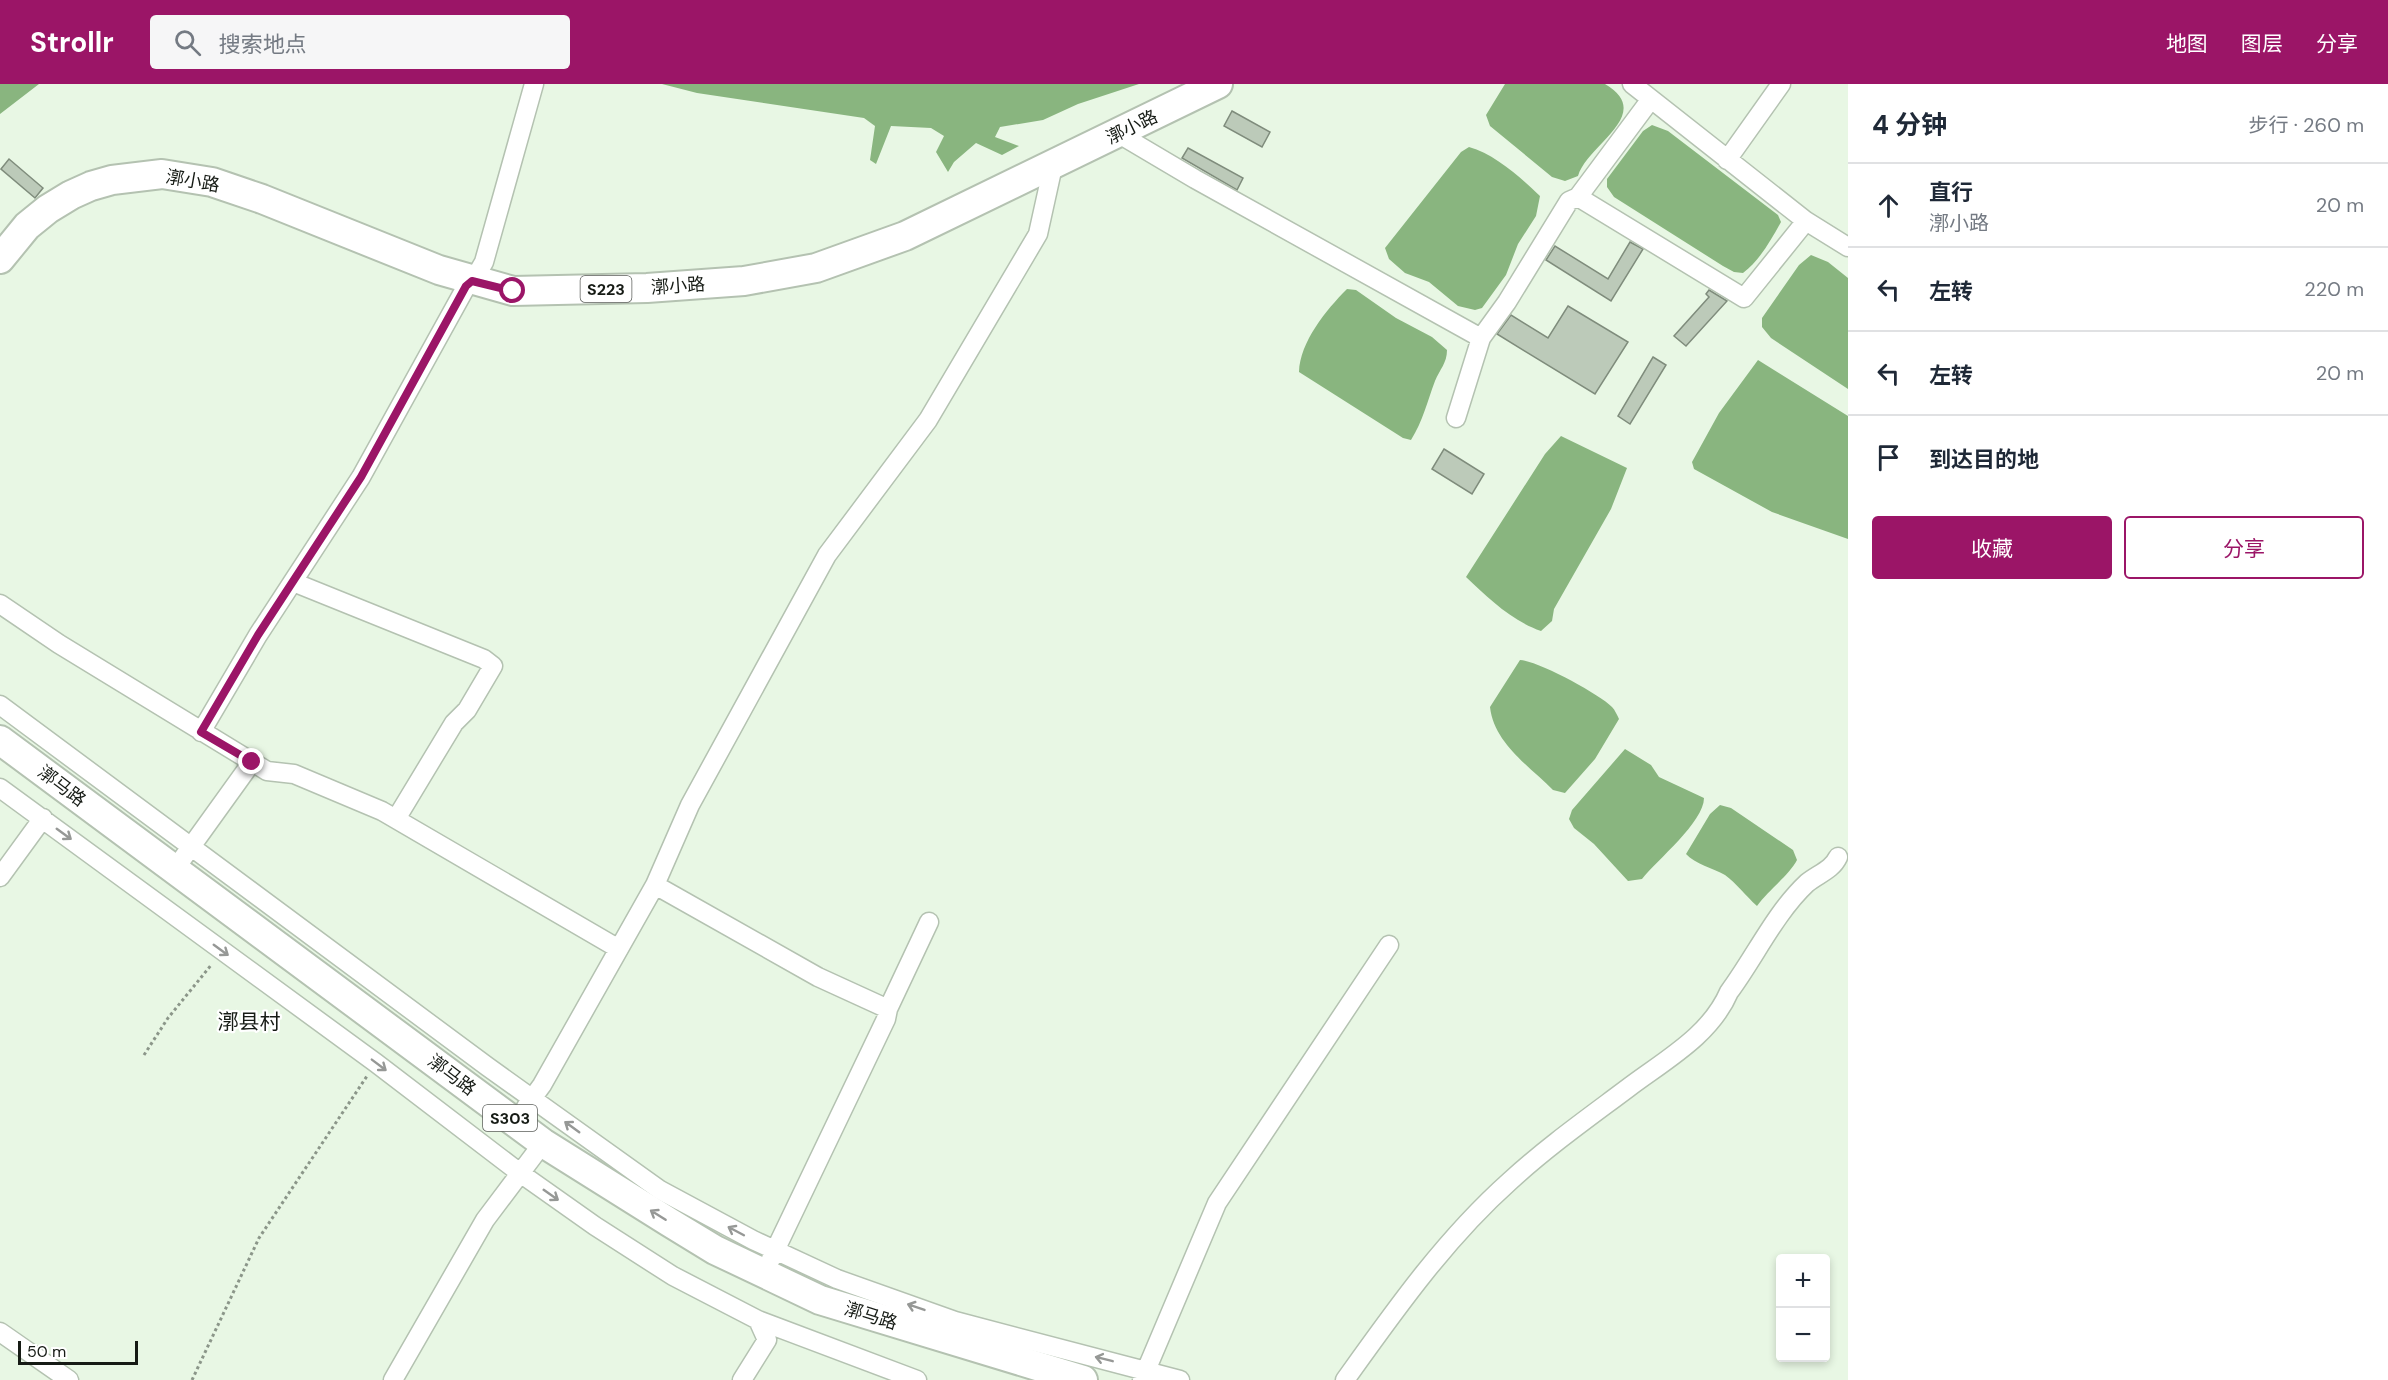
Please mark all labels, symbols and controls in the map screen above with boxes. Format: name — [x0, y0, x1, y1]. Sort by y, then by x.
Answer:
search box — [150, 15, 570, 69]
text: Strollr — [30, 24, 114, 61]
icon: search — [171, 26, 204, 59]
text: 搜索地点 — [219, 30, 307, 59]
text: 地图 — [2166, 30, 2208, 58]
text: 图层 — [2241, 30, 2283, 58]
text: 分享 — [2316, 30, 2358, 58]
street label: 漷小路 — [1102, 104, 1162, 150]
text: 4 分钟 — [1872, 108, 1947, 142]
text: 步行 · 260 m — [2249, 112, 2364, 138]
street label: 漷小路 — [164, 164, 222, 198]
text: 直行 — [1929, 178, 1973, 207]
icon: ahead — [1872, 189, 1905, 222]
text: 20 m — [2316, 192, 2364, 218]
text: 漷小路 — [1929, 210, 1989, 236]
street label: 漷小路 — [650, 272, 706, 300]
icon: left — [1872, 273, 1905, 306]
road number: S223 — [580, 276, 632, 302]
text: 220 m — [2304, 276, 2364, 302]
route start — [499, 277, 525, 303]
text: 左转 — [1929, 277, 1973, 306]
icon: left — [1872, 357, 1905, 390]
text: 20 m — [2316, 360, 2364, 386]
text: 左转 — [1929, 361, 1973, 390]
icon: arrive — [1872, 441, 1905, 474]
text: 到达目的地 — [1929, 445, 2039, 474]
button: 收藏 — [1872, 516, 2112, 579]
button: 分享 — [2124, 516, 2364, 579]
route end — [238, 748, 264, 774]
street label: 漷马路 — [33, 760, 91, 812]
one-way arrow — [56, 828, 72, 840]
one-way arrow — [213, 944, 229, 956]
district label: 漷县村 — [218, 1008, 281, 1036]
street label: 漷马路 — [423, 1049, 481, 1101]
one-way arrow — [370, 1059, 386, 1072]
road number: S303 — [483, 1105, 537, 1131]
one-way arrow — [564, 1121, 580, 1133]
one-way arrow — [543, 1189, 559, 1201]
one-way arrow — [650, 1209, 667, 1221]
one-way arrow — [728, 1225, 746, 1236]
map controls — [1776, 1254, 1830, 1362]
button: + — [1776, 1254, 1830, 1308]
street label: 漷马路 — [842, 1297, 900, 1335]
one-way arrow — [907, 1301, 926, 1312]
button: − — [1776, 1308, 1830, 1362]
scale bar — [18, 1338, 138, 1366]
text: 50 m — [27, 1341, 66, 1362]
one-way arrow — [1094, 1352, 1113, 1364]

